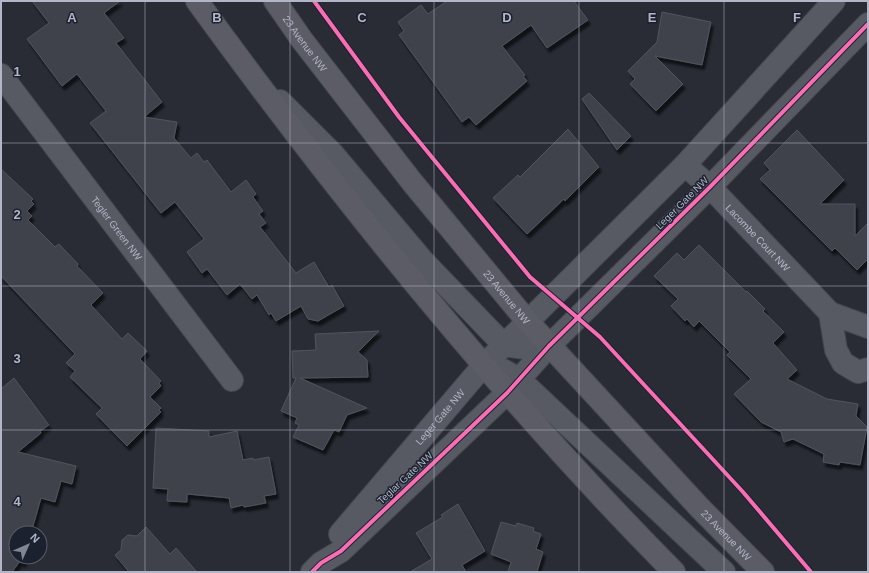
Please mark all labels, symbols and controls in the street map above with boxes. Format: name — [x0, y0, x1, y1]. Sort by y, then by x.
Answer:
text: A — [67, 10, 77, 25]
text: B — [212, 10, 222, 25]
text: C — [357, 10, 367, 25]
text: D — [502, 10, 512, 25]
text: E — [648, 10, 657, 25]
text: F — [793, 10, 801, 25]
street label: 23 Avenue NW — [281, 13, 330, 74]
text: 1 — [13, 64, 21, 79]
street label: Leger Gate NW — [654, 174, 711, 231]
street label: Tegler Green NW — [89, 194, 145, 263]
street label: Lacombe Court NW — [724, 202, 793, 273]
text: 2 — [13, 207, 21, 222]
street label: 23 Avenue NW — [481, 268, 533, 326]
text: 3 — [13, 351, 21, 366]
street label: Leger Gate NW — [413, 386, 467, 447]
street label: Teglar Gate NW — [375, 449, 435, 506]
text: 4 — [13, 494, 21, 509]
street label: 23 Avenue NW — [699, 507, 754, 563]
north arrow — [8, 525, 48, 565]
text: N — [28, 531, 42, 545]

